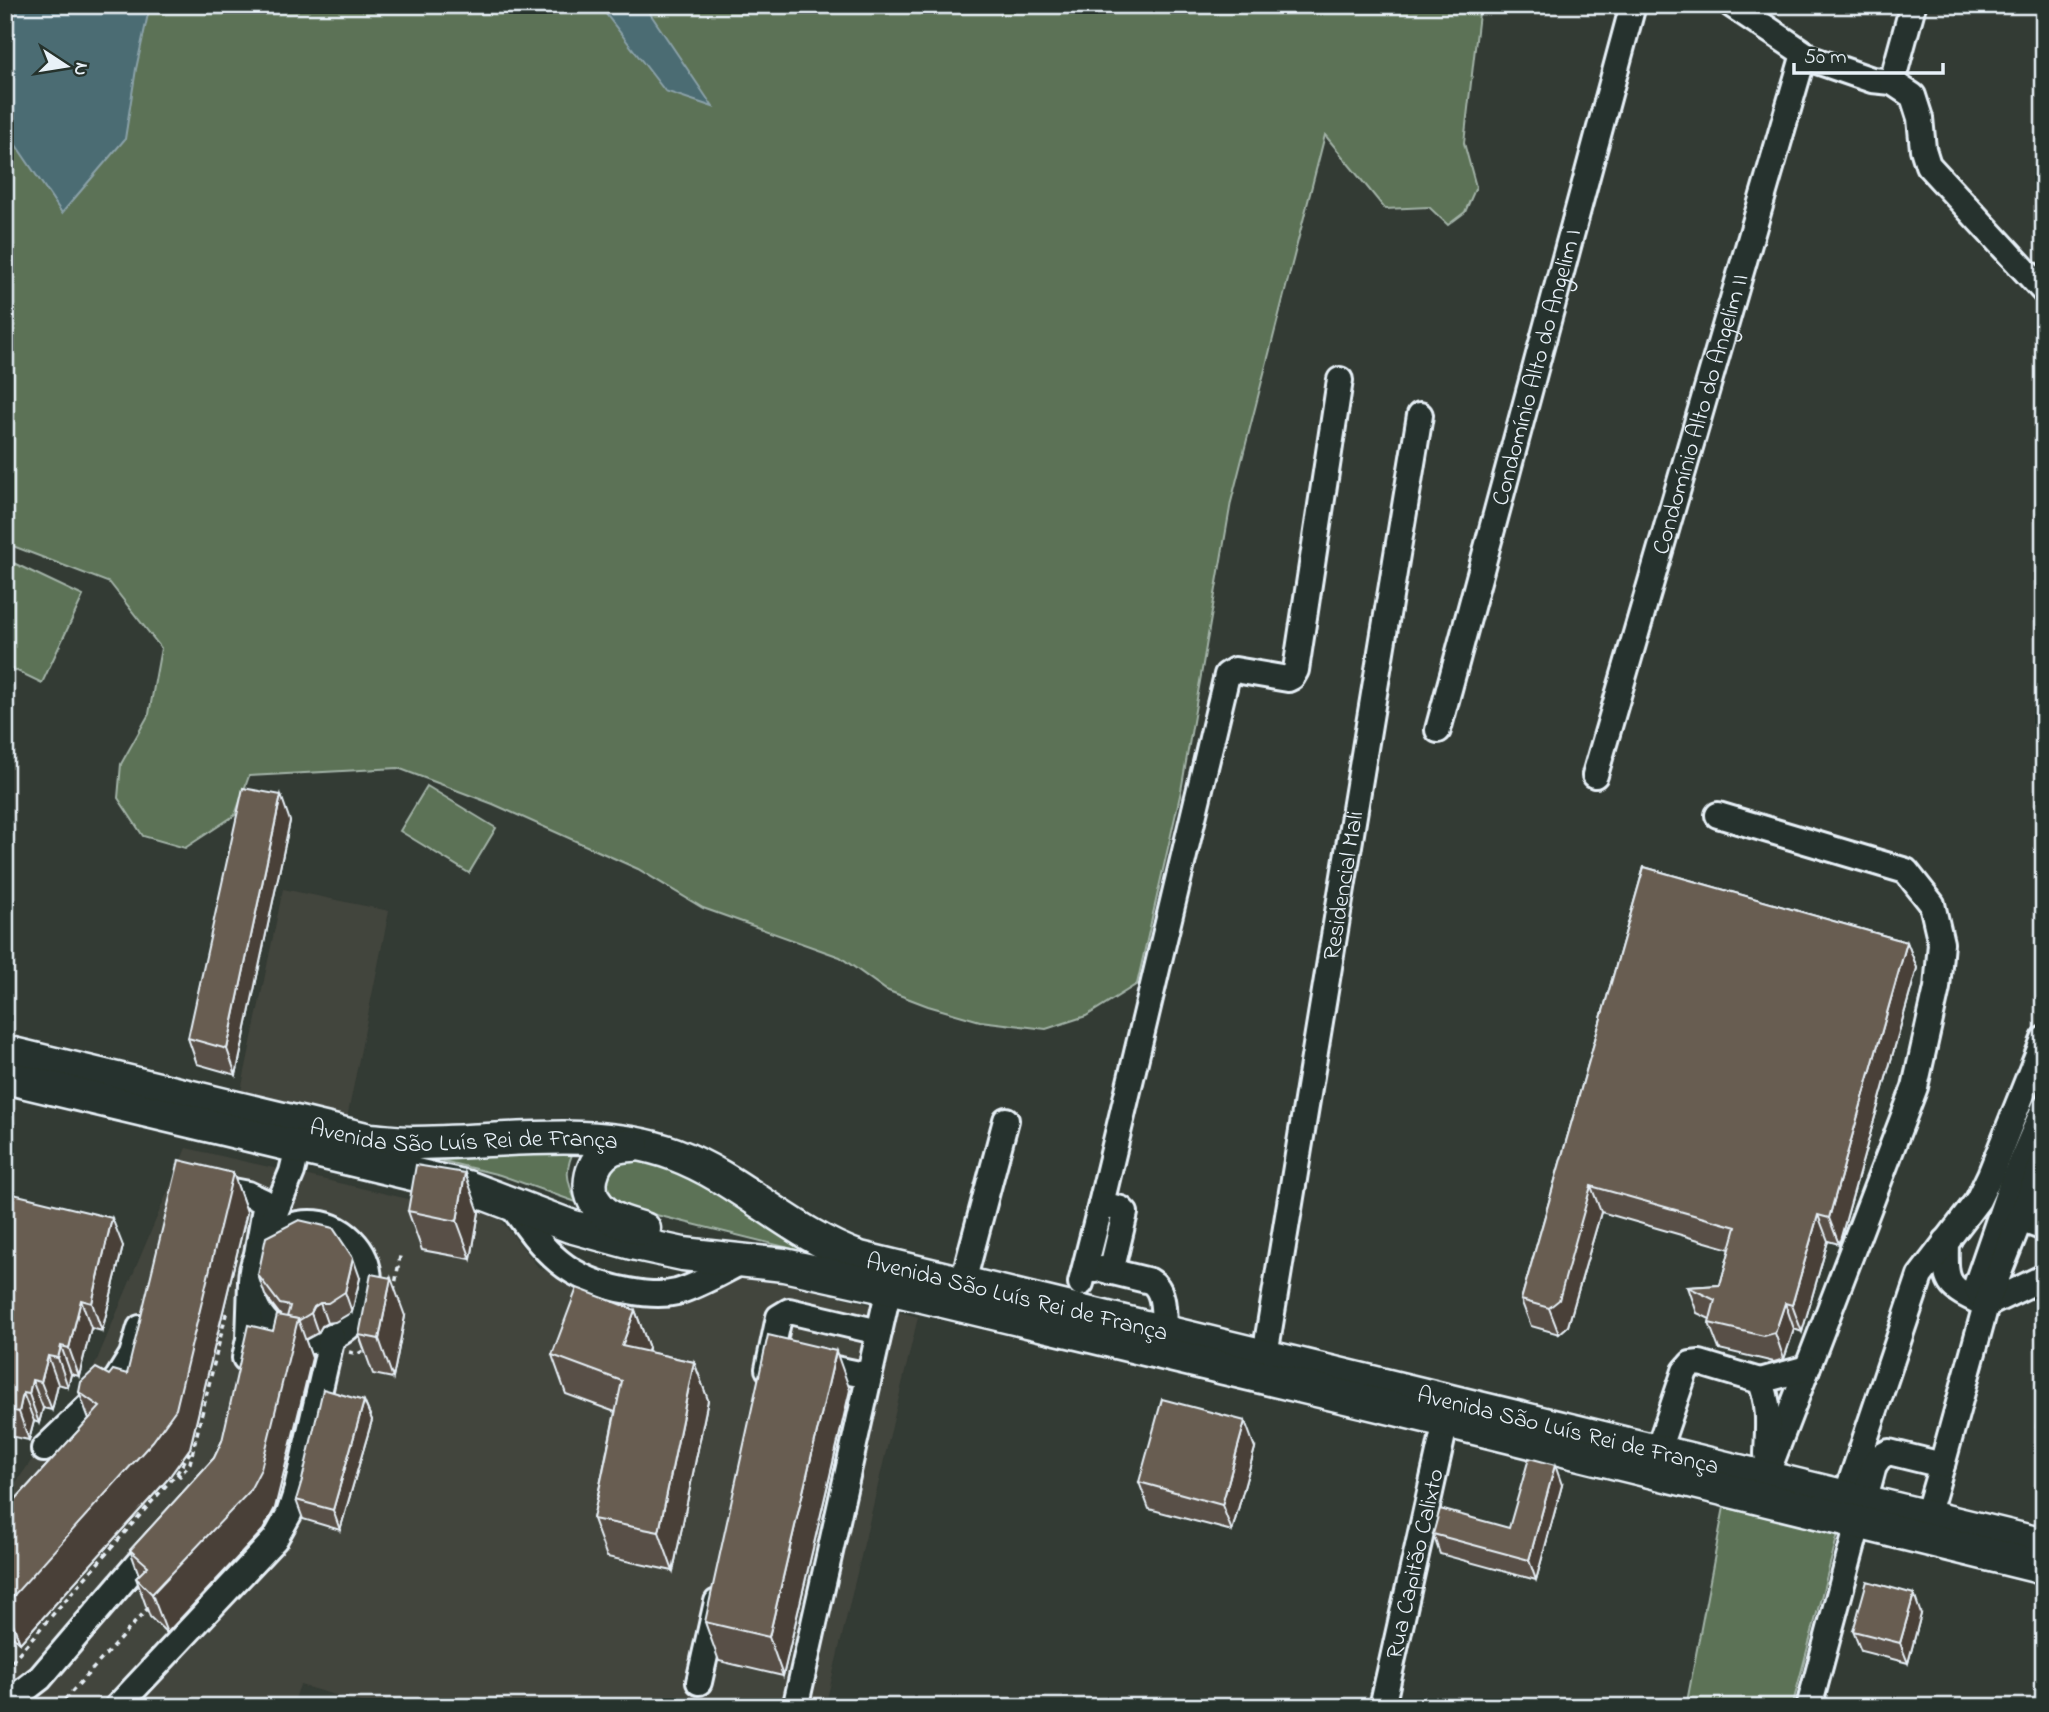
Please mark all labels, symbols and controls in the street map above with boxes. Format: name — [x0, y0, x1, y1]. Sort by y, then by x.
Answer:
north arrow — [32, 32, 102, 102]
scale bar — [1794, 32, 1942, 76]
text: 50 m — [1804, 43, 1847, 73]
text: N — [66, 60, 95, 78]
street label: Condomínio Alto do Angelim I — [1484, 225, 1592, 510]
street label: Condomínio Alto do Angelim II — [1645, 270, 1759, 559]
street label: Residencial Mali — [1315, 809, 1374, 963]
street label: Avenida São Luís Rei de França — [306, 1111, 620, 1163]
street label: Avenida São Luís Rei de França — [862, 1245, 1171, 1352]
street label: Avenida São Luís Rei de França — [1413, 1379, 1722, 1486]
street label: Rua Capitão Calixto — [1378, 1466, 1455, 1663]

